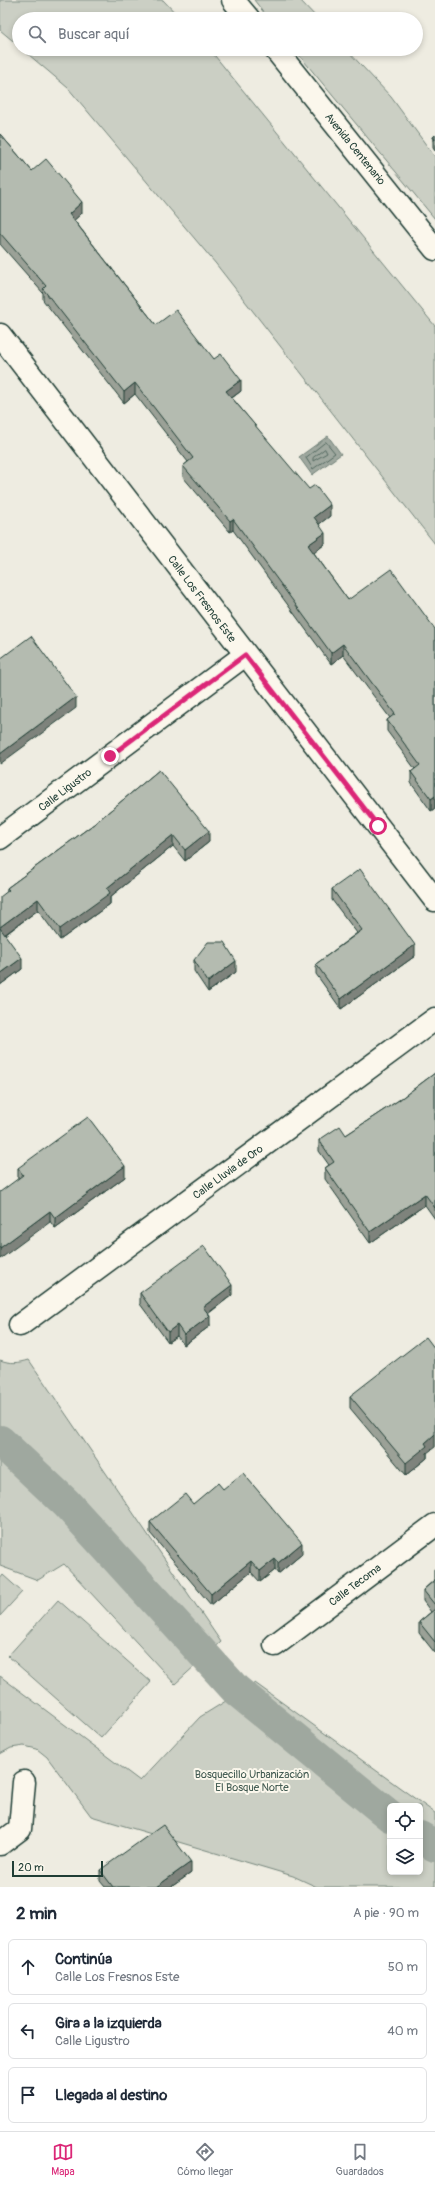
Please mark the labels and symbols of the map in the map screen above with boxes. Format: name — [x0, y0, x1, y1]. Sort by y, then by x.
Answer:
street label: Avenida Centenario — [322, 110, 388, 188]
street label: Calle Los Fresnos Este — [165, 553, 239, 645]
route end — [101, 747, 119, 765]
street label: Calle Ligustro — [36, 766, 94, 814]
route start — [369, 817, 387, 835]
street label: Calle Lluvia de Oro — [190, 1142, 266, 1202]
street label: Calle Tecoma — [326, 1561, 384, 1609]
park label: Bosquecillo Urbanización El Bosque Norte — [195, 1768, 309, 1794]
scale bar — [12, 1859, 103, 1878]

